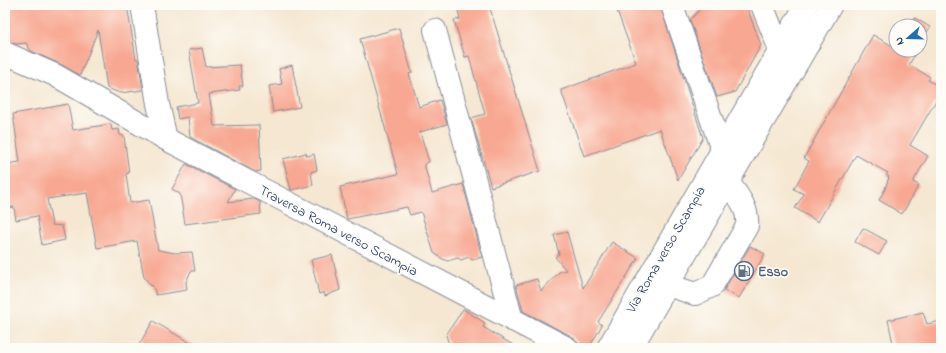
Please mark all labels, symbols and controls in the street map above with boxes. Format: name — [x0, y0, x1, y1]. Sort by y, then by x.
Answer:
north arrow — [888, 18, 928, 58]
text: N — [891, 35, 908, 47]
street label: Traversa Roma verso Scampia — [255, 180, 421, 282]
street label: Via Roma verso Scampia — [621, 182, 711, 318]
fuel station icon: Esso — [733, 260, 755, 282]
place label: Esso — [758, 262, 788, 283]

